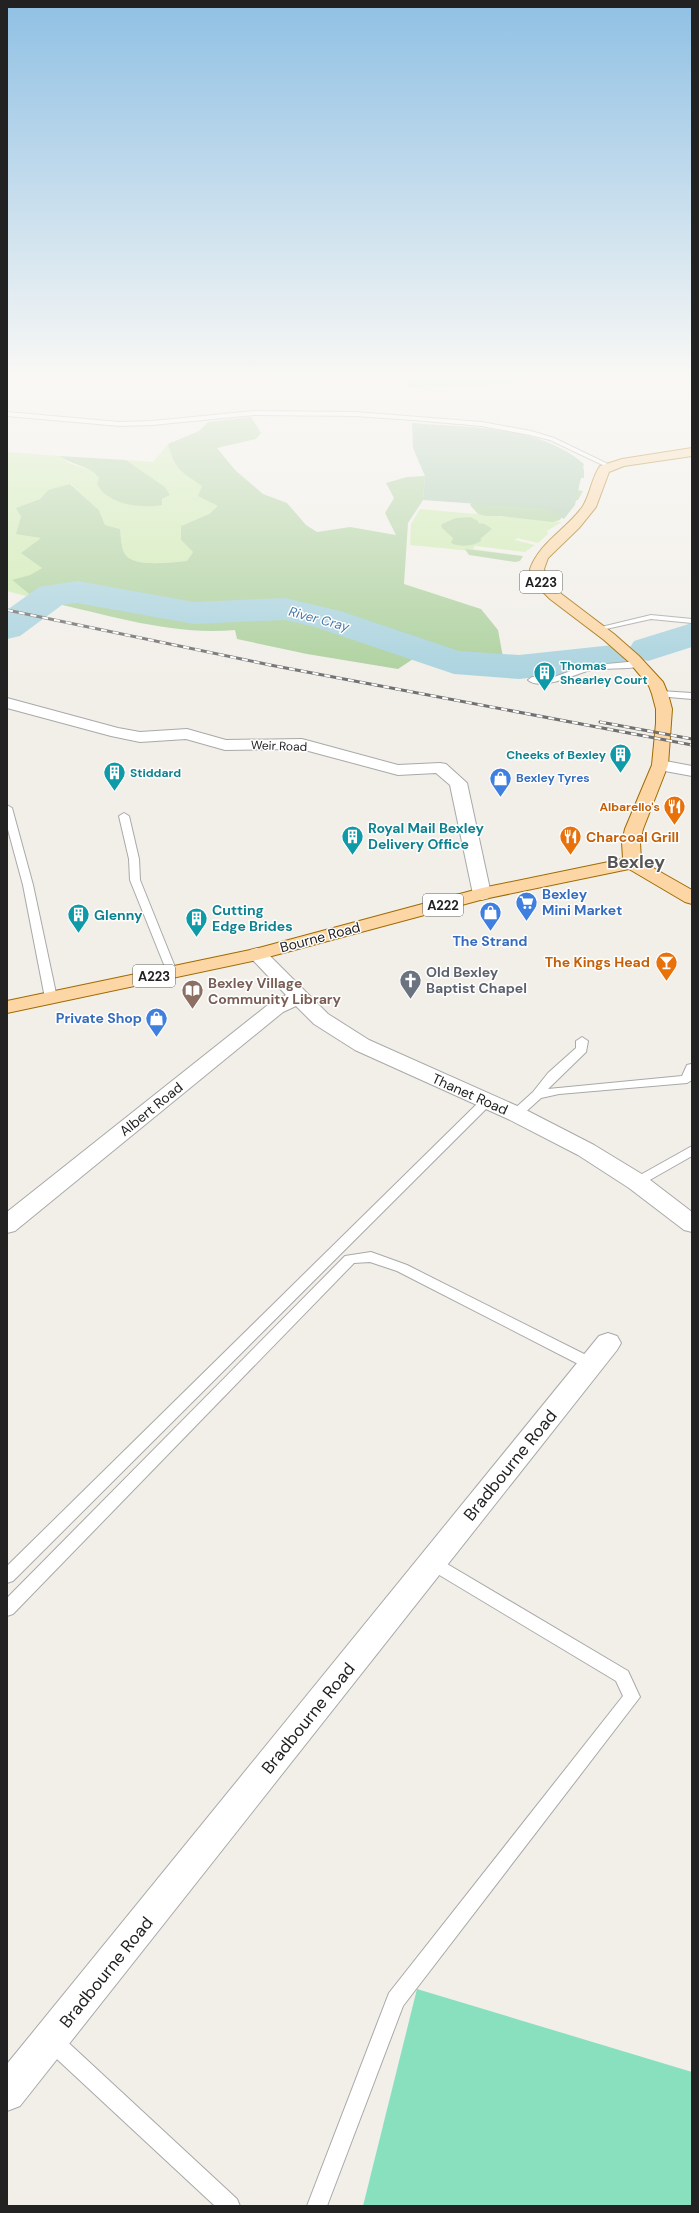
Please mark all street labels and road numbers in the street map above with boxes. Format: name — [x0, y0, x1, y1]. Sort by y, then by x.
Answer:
road number: A223 — [520, 571, 562, 593]
street label: Weir Road — [251, 737, 307, 755]
road number: A222 — [423, 894, 463, 916]
street label: Bourne Road — [278, 918, 362, 956]
road number: A223 — [133, 965, 175, 987]
street label: Thanet Road — [429, 1069, 511, 1119]
street label: Albert Road — [116, 1078, 186, 1140]
street label: Bradbourne Road — [458, 1405, 562, 1525]
street label: Bradbourne Road — [256, 1658, 360, 1778]
street label: Bradbourne Road — [54, 1912, 158, 2032]

